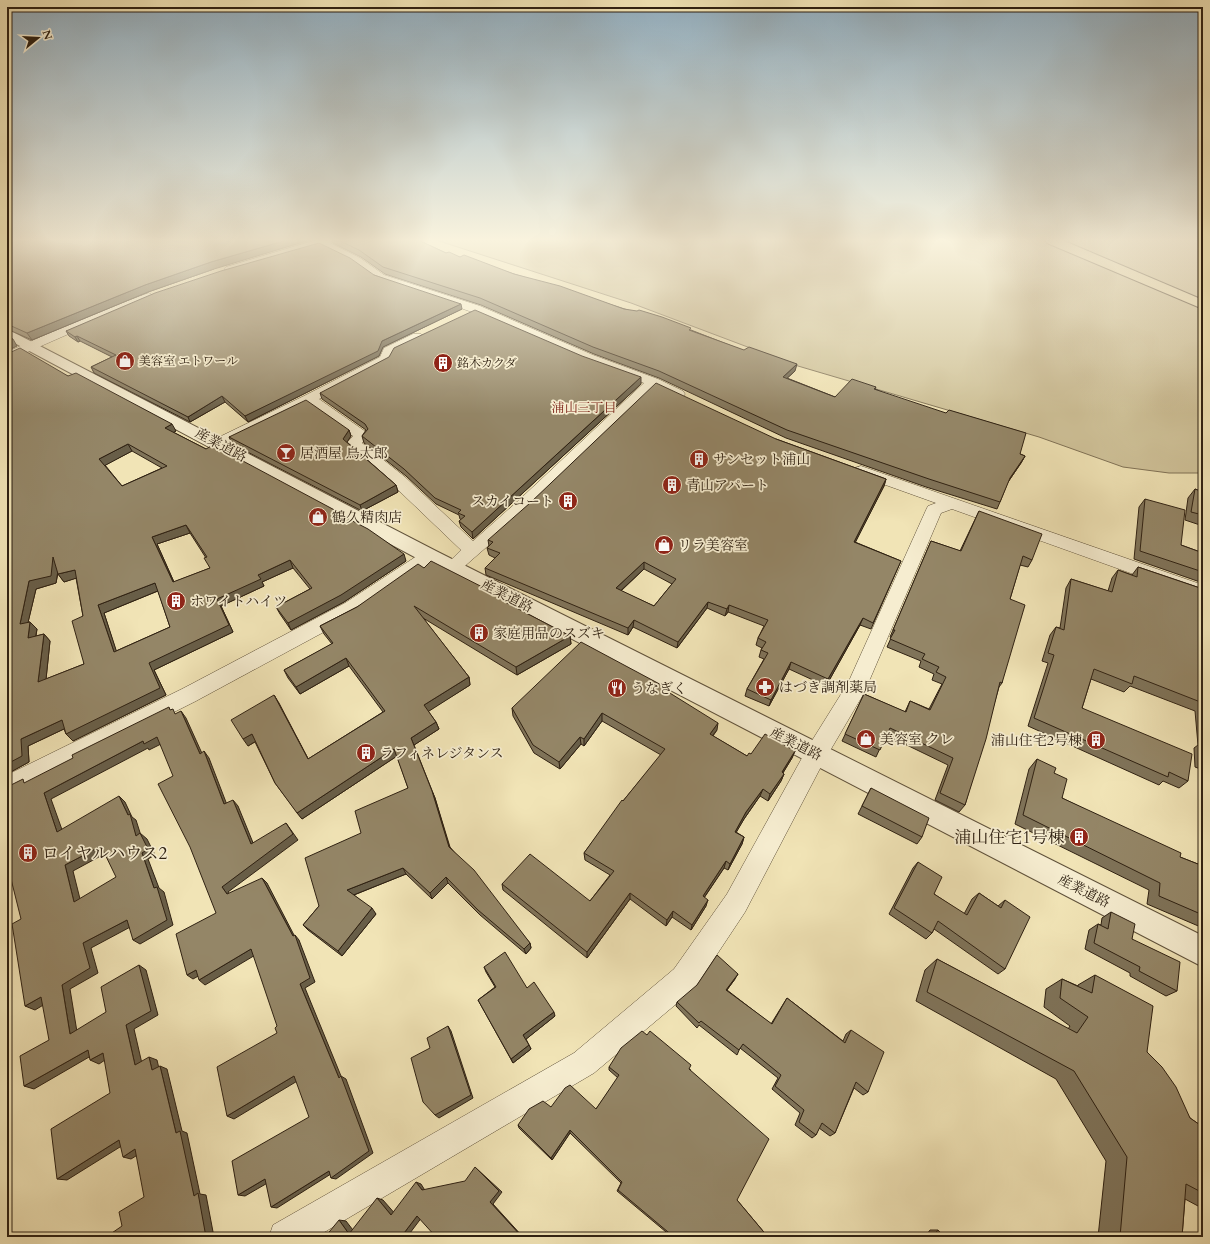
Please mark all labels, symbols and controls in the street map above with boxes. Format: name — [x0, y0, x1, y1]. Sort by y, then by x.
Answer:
north arrow — [18, 18, 58, 58]
text: N — [38, 28, 56, 42]
shop icon: 美容室 エトワール — [114, 350, 136, 372]
building icon: 銘木カクダ — [432, 352, 454, 374]
place label: 美容室 エトワール — [139, 353, 238, 369]
place label: 銘木カクダ — [457, 355, 517, 371]
district label: 浦山三丁目 — [551, 399, 617, 417]
street label: 産業道路 — [192, 423, 250, 467]
bar icon: 居酒屋 鳥太郎 — [275, 442, 297, 464]
place label: 居酒屋 鳥太郎 — [300, 444, 388, 463]
building icon: サンセット浦山 — [688, 448, 710, 470]
place label: サンセット浦山 — [713, 450, 810, 469]
building icon: 青山アパート — [661, 474, 683, 496]
place label: 青山アパート — [686, 476, 769, 495]
building icon: スカイコート — [557, 490, 579, 512]
place label: スカイコート — [471, 492, 554, 511]
shop icon: 鶴久精肉店 — [307, 506, 329, 528]
place label: 鶴久精肉店 — [332, 508, 402, 527]
shop icon: リラ美容室 — [653, 534, 675, 556]
place label: リラ美容室 — [678, 536, 748, 555]
street label: 産業道路 — [478, 575, 536, 617]
building icon: ホワイトハイツ — [165, 590, 187, 612]
place label: ホワイトハイツ — [190, 592, 287, 611]
building icon: 家庭用品のスズキ — [468, 622, 490, 644]
place label: 家庭用品のスズキ — [493, 624, 605, 643]
pharmacy icon: はづき調剤薬局 — [754, 676, 776, 698]
restaurant icon: うなぎく — [606, 677, 628, 699]
place label: はづき調剤薬局 — [779, 678, 877, 697]
place label: うなぎく — [631, 679, 687, 698]
street label: 産業道路 — [767, 723, 825, 765]
shop icon: 美容室 クレ — [855, 728, 877, 750]
building icon: 浦山住宅2号棟 — [1085, 729, 1107, 751]
place label: 美容室 クレ — [880, 730, 954, 749]
place label: 浦山住宅2号棟 — [991, 731, 1082, 750]
building icon: ラフィネレジタンス — [355, 742, 377, 764]
place label: ラフィネレジタンス — [380, 744, 504, 763]
place label: 浦山住宅1号棟 — [954, 826, 1065, 849]
building icon: 浦山住宅1号棟 — [1068, 826, 1090, 848]
building icon: ロイヤルハウス2 — [17, 842, 39, 864]
place label: ロイヤルハウス2 — [42, 842, 168, 865]
street label: 産業道路 — [1055, 870, 1113, 912]

